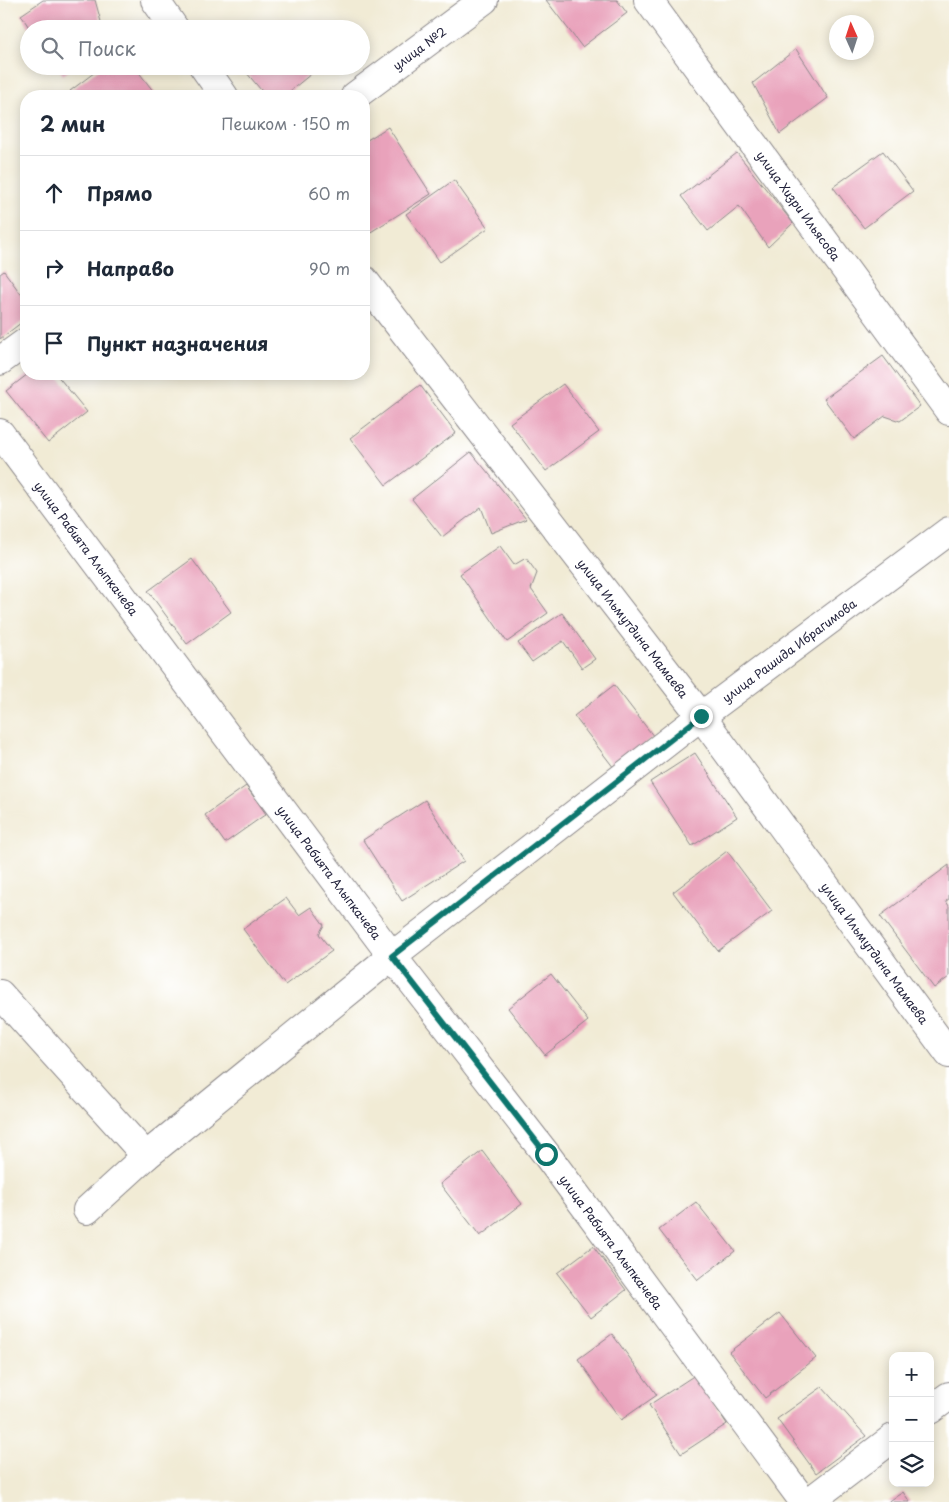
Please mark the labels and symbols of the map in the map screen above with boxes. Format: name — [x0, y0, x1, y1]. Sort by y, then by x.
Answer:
north arrow — [829, 15, 874, 60]
street label: улица №2 — [389, 22, 450, 74]
street label: улица Хизри Ильясова — [752, 147, 845, 265]
street label: улица Рабията Алыпкачева — [30, 477, 143, 620]
street label: улица Ильмутдина Мамаева — [573, 555, 693, 702]
street label: улица Рашида Ибрагимова — [718, 594, 860, 706]
route end — [690, 705, 713, 728]
street label: улица Рабията Алыпкачева — [273, 801, 386, 944]
street label: улица Ильмутдина Мамаева — [817, 878, 933, 1028]
route start — [535, 1143, 558, 1166]
street label: улица Рабията Алыпкачева — [555, 1171, 668, 1314]

